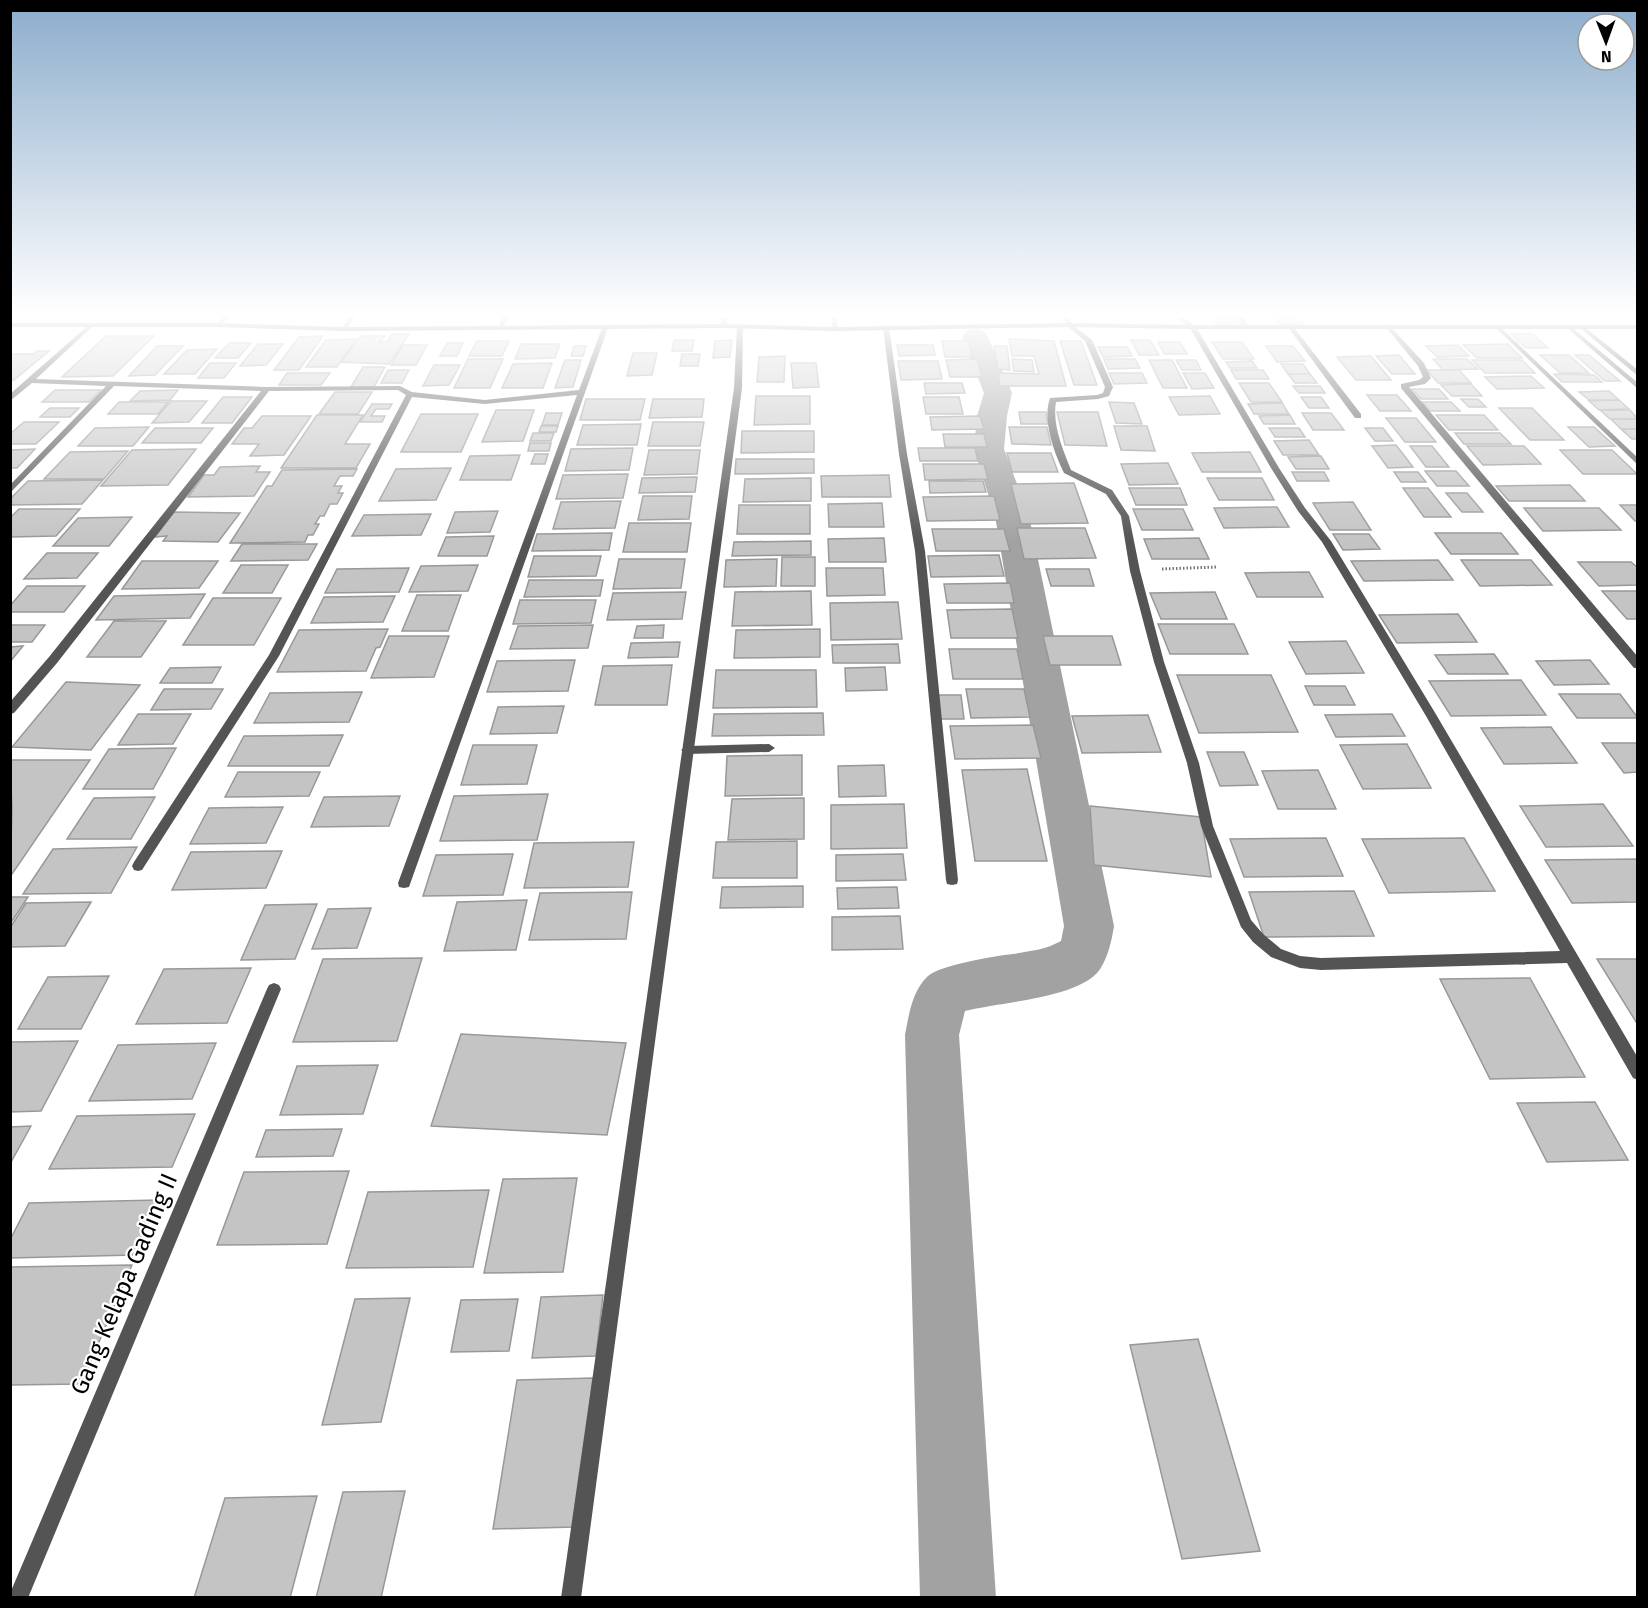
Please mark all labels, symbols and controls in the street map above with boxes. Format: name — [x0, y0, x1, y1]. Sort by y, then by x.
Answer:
north arrow — [1576, 12, 1636, 72]
text: N — [1601, 47, 1612, 66]
street label: Gang Kelapa Gading II — [65, 1169, 183, 1399]

